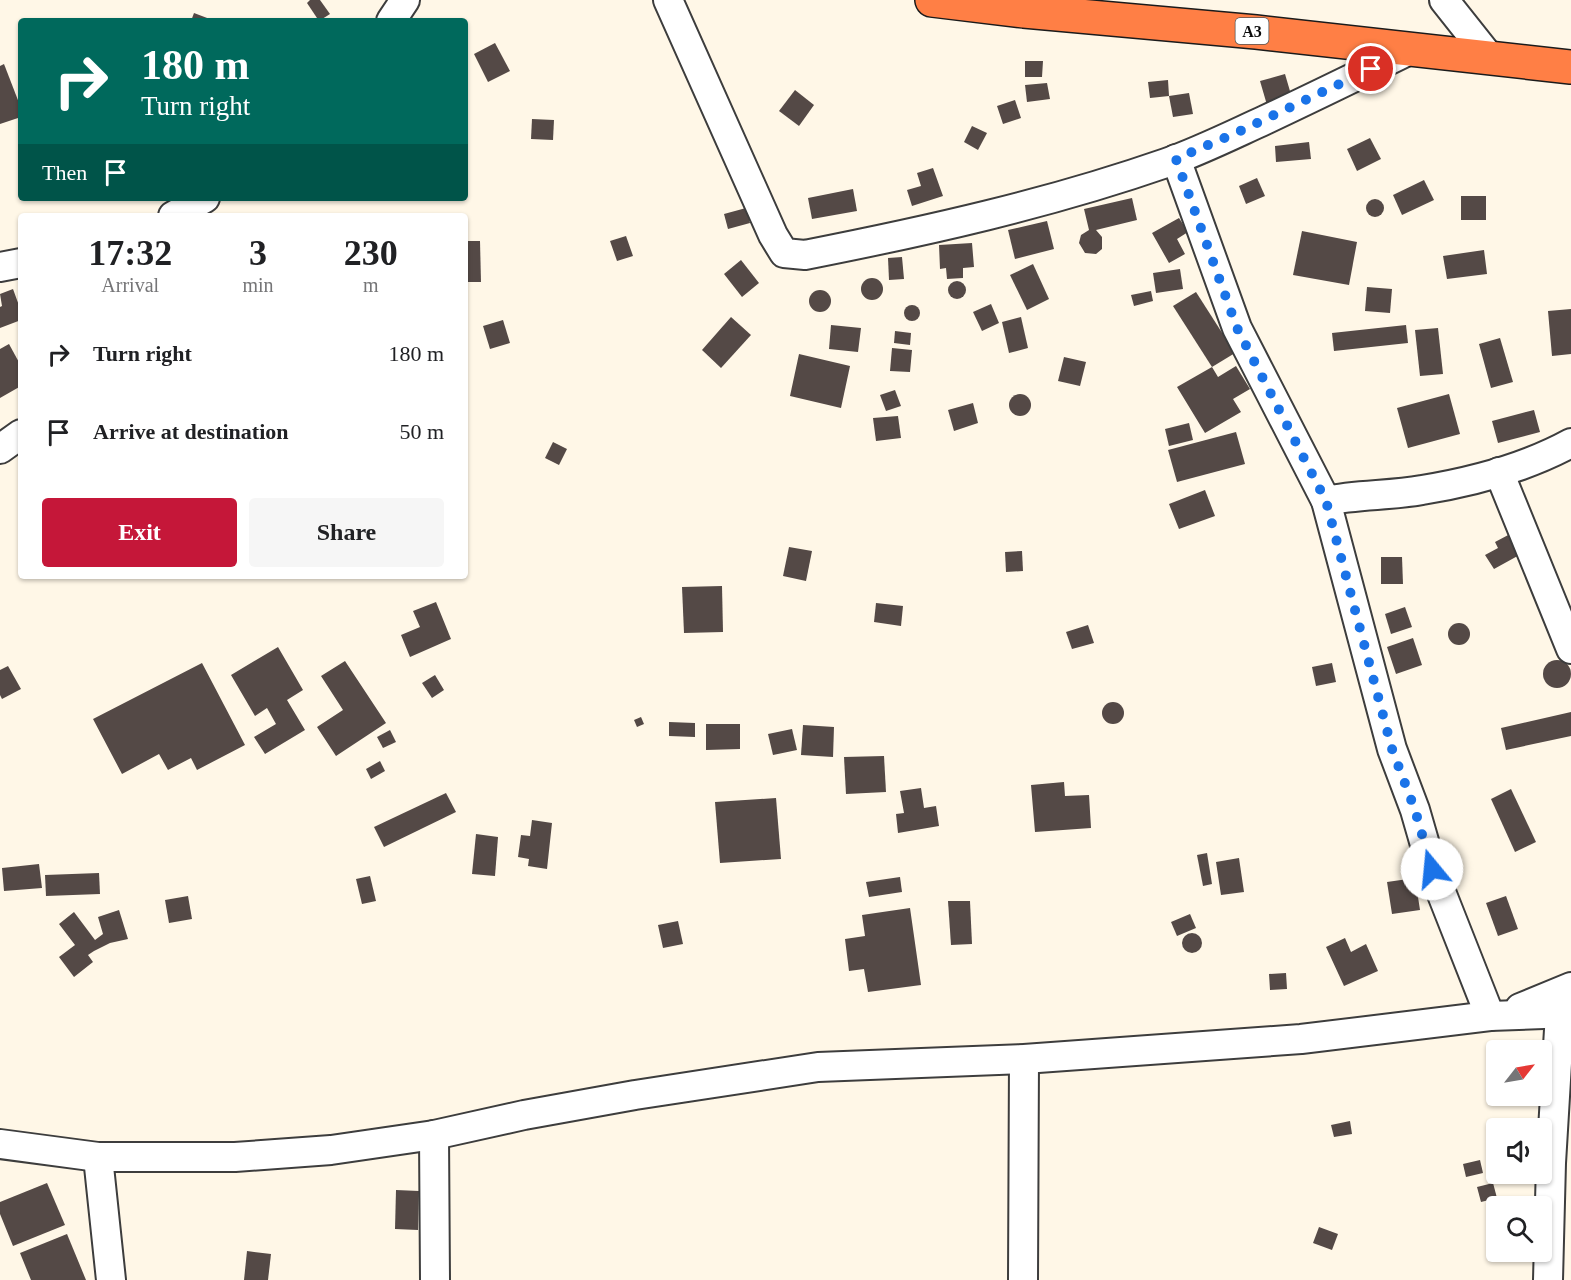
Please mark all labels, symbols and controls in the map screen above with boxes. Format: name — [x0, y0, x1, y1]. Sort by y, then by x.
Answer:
road number: A3 — [1236, 18, 1268, 44]
icon: right — [42, 42, 120, 120]
text: 180 m — [141, 42, 250, 88]
pin — [1345, 43, 1396, 94]
icon: arrive — [1354, 52, 1387, 85]
text: Turn right — [141, 91, 250, 121]
icon: arrive — [99, 156, 132, 189]
text: Then — [42, 160, 87, 185]
text: 17:32 — [88, 233, 172, 273]
text: 3 — [249, 233, 267, 273]
text: 230 — [344, 233, 398, 273]
text: Arrival — [101, 274, 159, 296]
text: min — [242, 274, 274, 296]
text: m — [363, 274, 379, 296]
icon: right — [42, 338, 75, 371]
text: Turn right — [93, 341, 192, 366]
text: 180 m — [388, 341, 444, 366]
icon: arrive — [42, 416, 75, 449]
text: Arrive at destination — [93, 419, 289, 444]
text: 50 m — [399, 419, 444, 444]
button: Exit — [42, 498, 237, 567]
button: Share — [249, 498, 444, 567]
position arrow — [1400, 837, 1464, 901]
north arrow — [1486, 1040, 1552, 1106]
map controls — [1486, 1040, 1552, 1262]
button: sound — [1486, 1118, 1552, 1184]
button: search — [1486, 1196, 1552, 1262]

